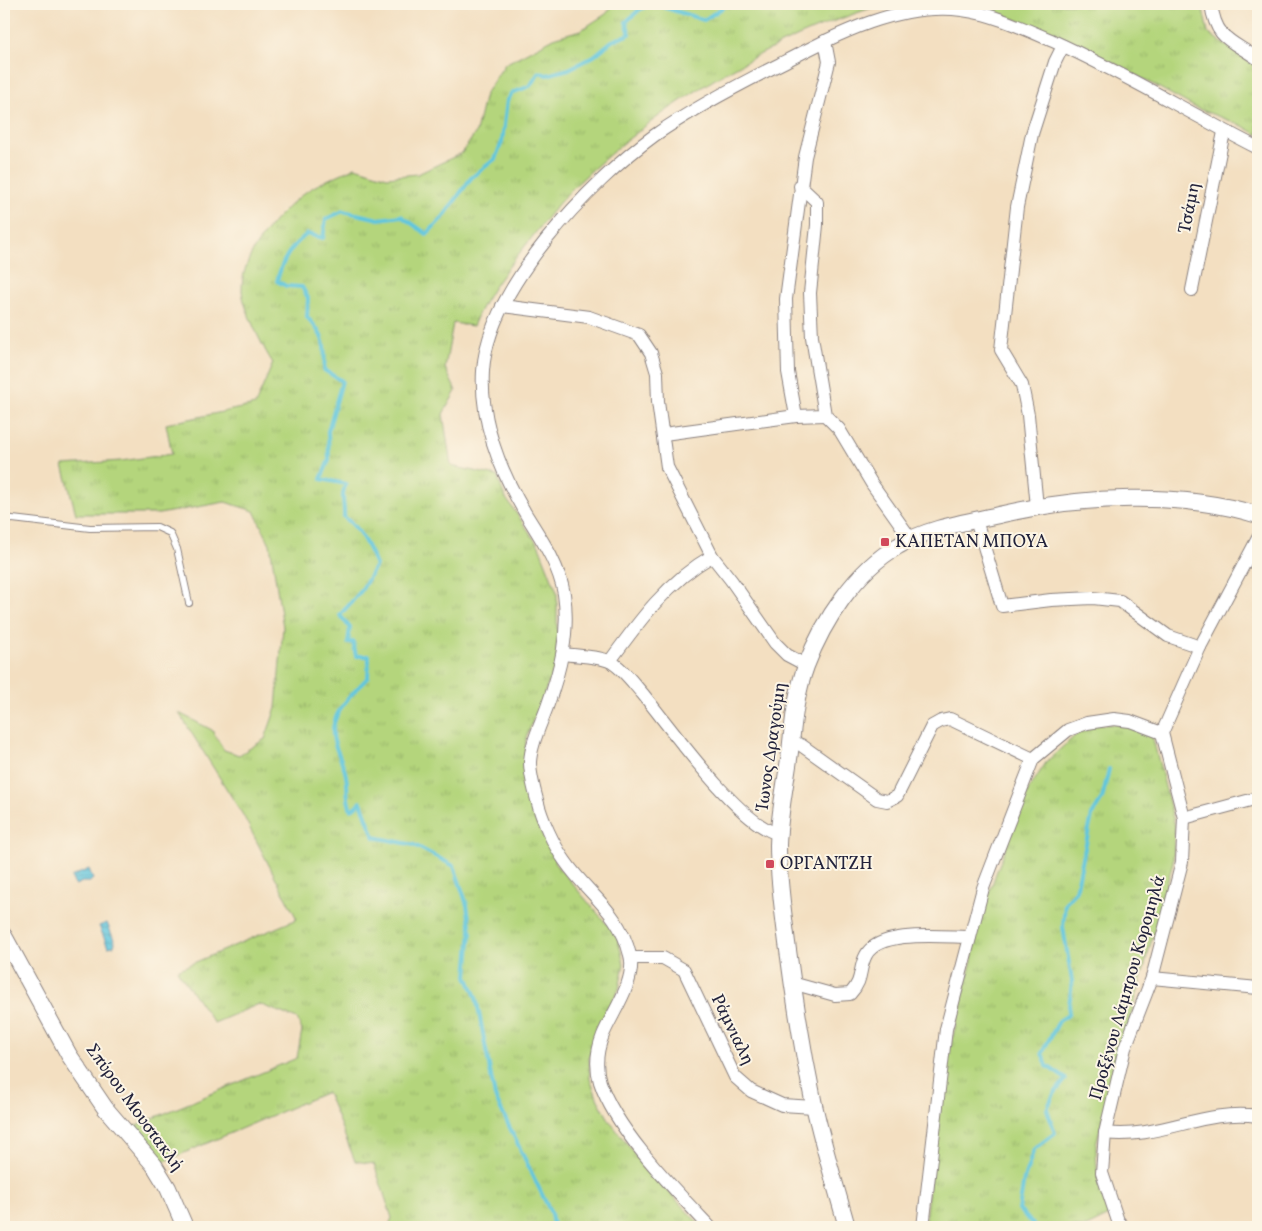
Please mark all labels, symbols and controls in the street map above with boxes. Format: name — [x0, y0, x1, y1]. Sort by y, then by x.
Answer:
street label: Τσάμη — [1173, 180, 1207, 236]
place label: ΚΑΠΕΤΑΝ ΜΠΟΥΑ — [895, 530, 1048, 555]
marker: ΚΑΠΕΤΑΝ ΜΠΟΥΑ — [879, 536, 891, 548]
street label: Ίωνος Δραγούμη — [750, 680, 793, 813]
place label: ΟΡΓΑΝΤΖΗ — [780, 852, 873, 877]
marker: ΟΡΓΑΝΤΖΗ — [764, 858, 776, 870]
street label: Προξένου Λάμπρου Κορομηλά — [1084, 872, 1172, 1104]
street label: Ράμνιαλη — [704, 990, 760, 1070]
street label: Σπύρου Μουστακλή — [79, 1039, 189, 1177]

